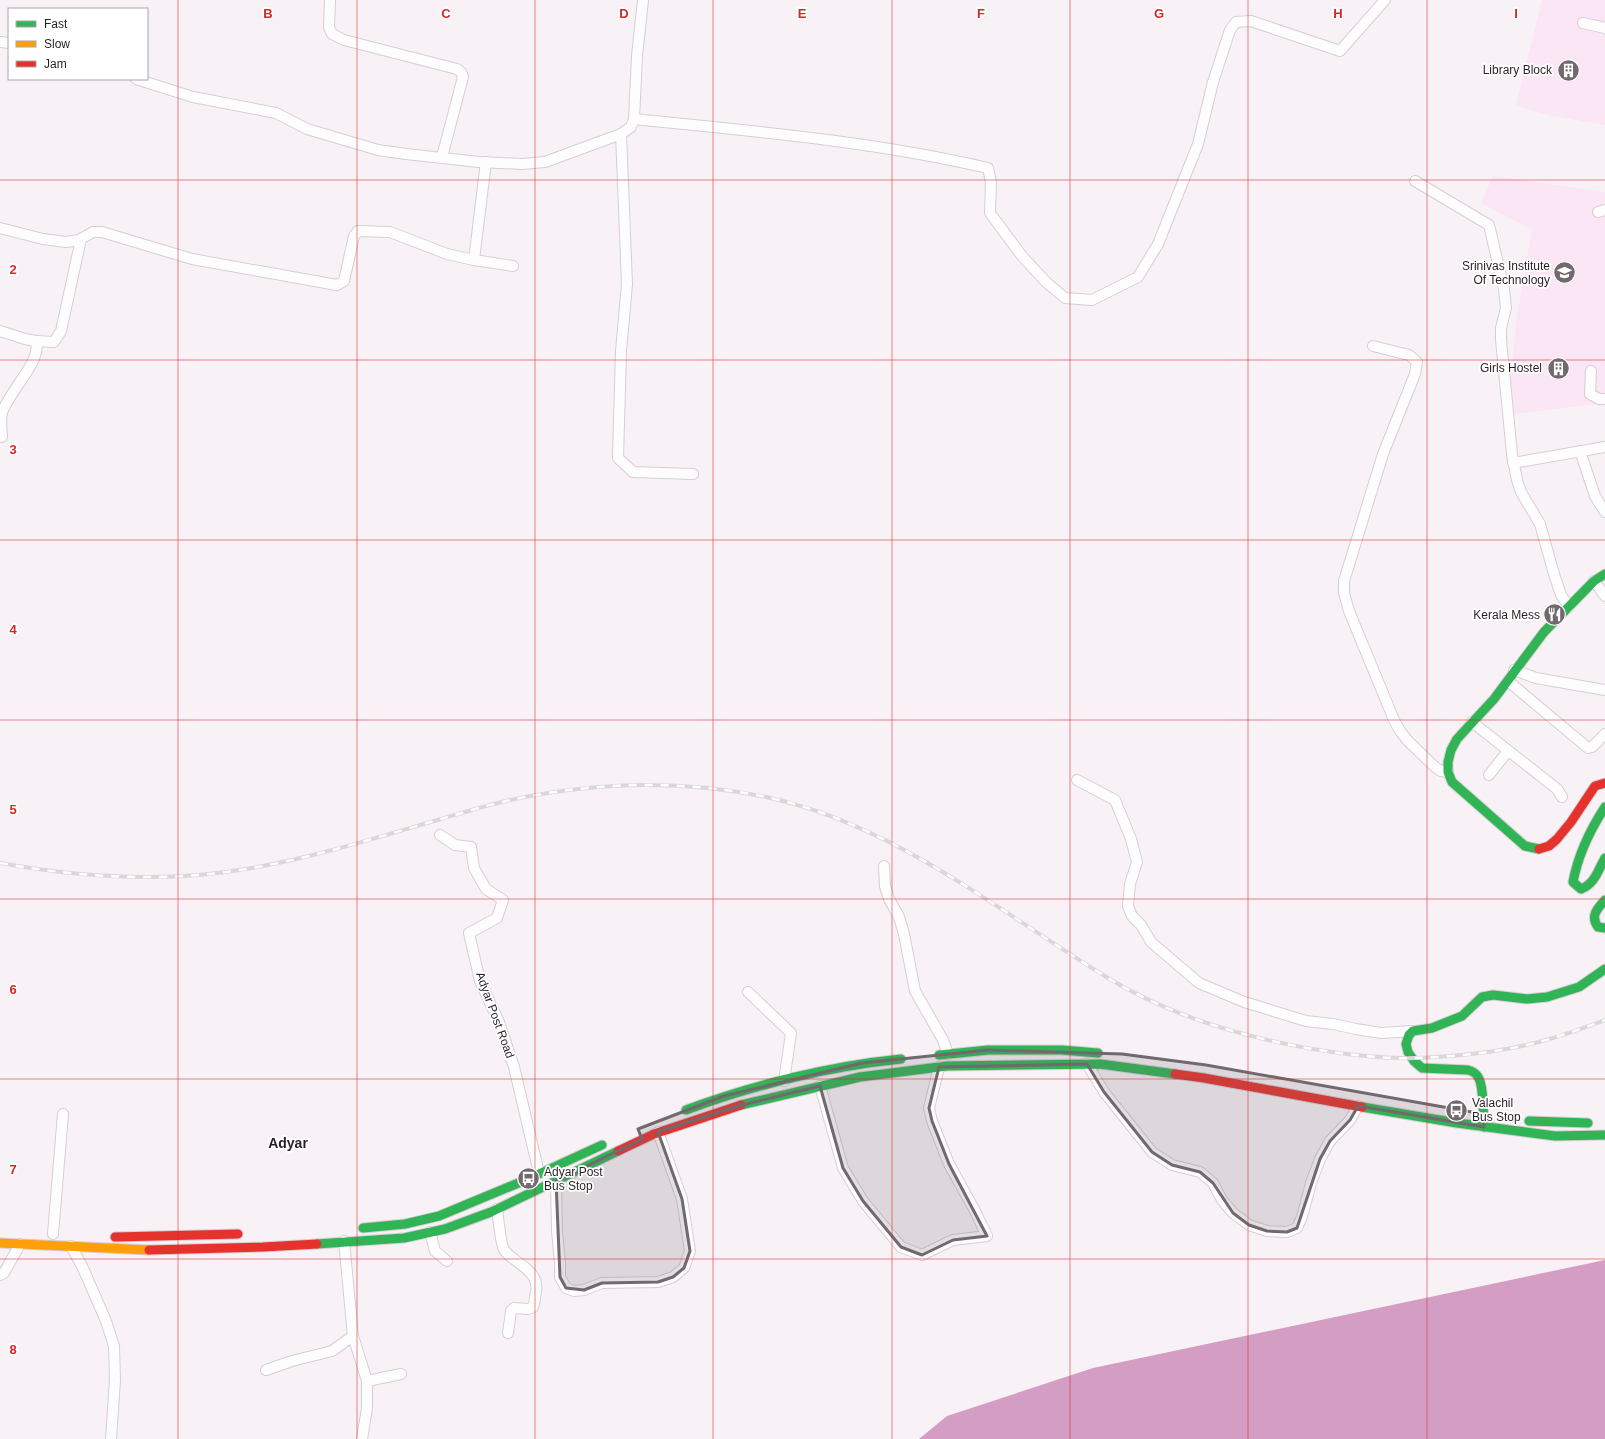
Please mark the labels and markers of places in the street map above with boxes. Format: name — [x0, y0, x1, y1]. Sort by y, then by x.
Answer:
building icon: Library Block — [1555, 57, 1581, 83]
place label: Library Block — [1483, 63, 1553, 77]
place label: Srinivas Institute Of Technology — [1462, 259, 1550, 287]
school or university icon: Srinivas Institute Of Technology — [1552, 260, 1578, 286]
building icon: Girls Hostel — [1545, 355, 1571, 381]
place label: Girls Hostel — [1480, 361, 1542, 375]
restaurant icon: Kerala Mess — [1542, 602, 1568, 628]
place label: Kerala Mess — [1473, 608, 1540, 622]
place label: Valachil Bus Stop — [1472, 1096, 1521, 1124]
bus stop icon: Valachil Bus Stop — [1444, 1097, 1470, 1123]
place label: Adyar Post Bus Stop — [544, 1165, 603, 1193]
bus stop icon: Adyar Post Bus Stop — [515, 1166, 541, 1192]

